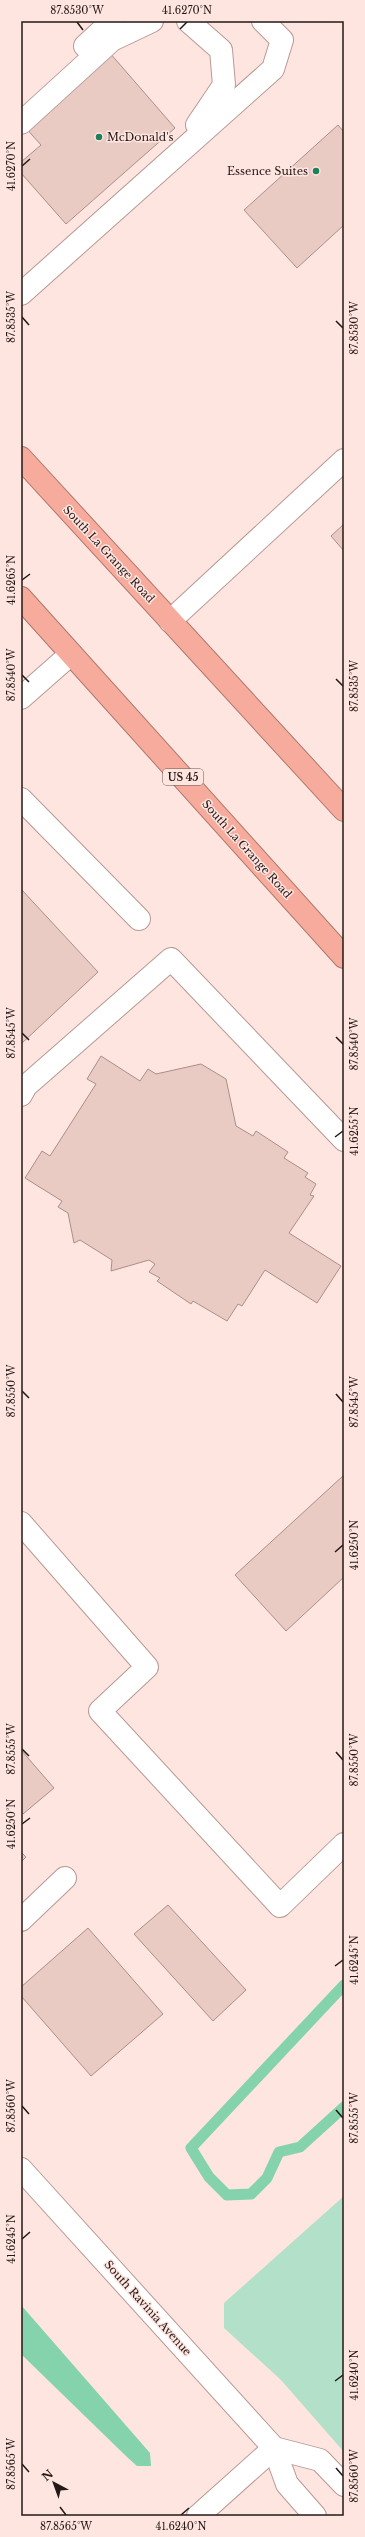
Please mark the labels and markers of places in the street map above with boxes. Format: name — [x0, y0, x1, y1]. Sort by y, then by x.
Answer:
place label: McDonald's — [107, 130, 173, 144]
marker: McDonald's — [94, 132, 104, 142]
place label: Essence Suites — [227, 164, 308, 178]
marker: Essence Suites — [311, 166, 321, 176]

